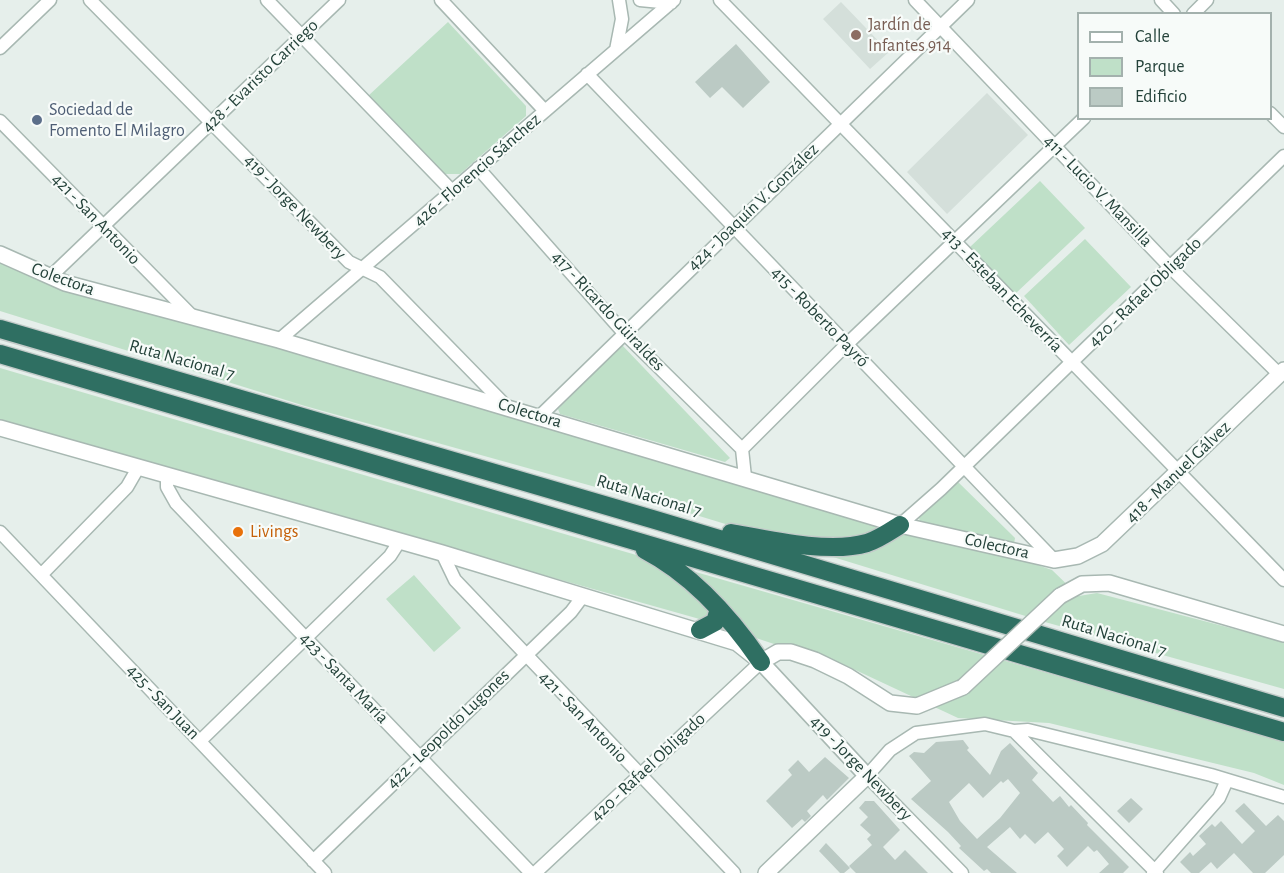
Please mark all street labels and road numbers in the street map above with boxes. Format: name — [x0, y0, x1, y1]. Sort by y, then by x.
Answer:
street label: 428 - Evaristo Carriego — [197, 15, 323, 137]
street label: 426 - Florencio Sánchez — [409, 109, 545, 231]
street label: 411 - Lucio V. Mansilla — [1039, 130, 1157, 252]
street label: 424 - Joaquín V. González — [683, 139, 823, 275]
street label: 419 - Jorge Newbery — [239, 150, 351, 264]
street label: 421 - San Antonio — [47, 169, 145, 269]
street label: 413 - Esteban Echeverría — [937, 223, 1067, 357]
street label: 420 - Rafael Obligado — [1084, 232, 1206, 352]
street label: 417 - Ricardo Güiraldes — [547, 246, 669, 376]
street label: Colectora — [28, 258, 98, 300]
street label: 415 - Roberto Payró — [766, 262, 874, 372]
street label: Ruta Nacional 7 — [127, 335, 237, 385]
street label: Colectora — [495, 393, 565, 433]
street label: 418 - Manuel Gálvez — [1121, 416, 1235, 528]
street label: Ruta Nacional 7 — [594, 470, 704, 522]
street label: Colectora — [963, 528, 1031, 564]
street label: Ruta Nacional 7 — [1059, 610, 1169, 662]
street label: 423 - Santa María — [295, 628, 393, 728]
street label: 425 - San Juan — [122, 660, 204, 744]
street label: 422 - Leopoldo Lugones — [382, 665, 514, 793]
street label: 421 - San Antonio — [534, 667, 632, 767]
street label: 420 - Rafael Obligado — [586, 708, 710, 826]
street label: 419 - Jorge Newbery — [805, 711, 917, 825]

